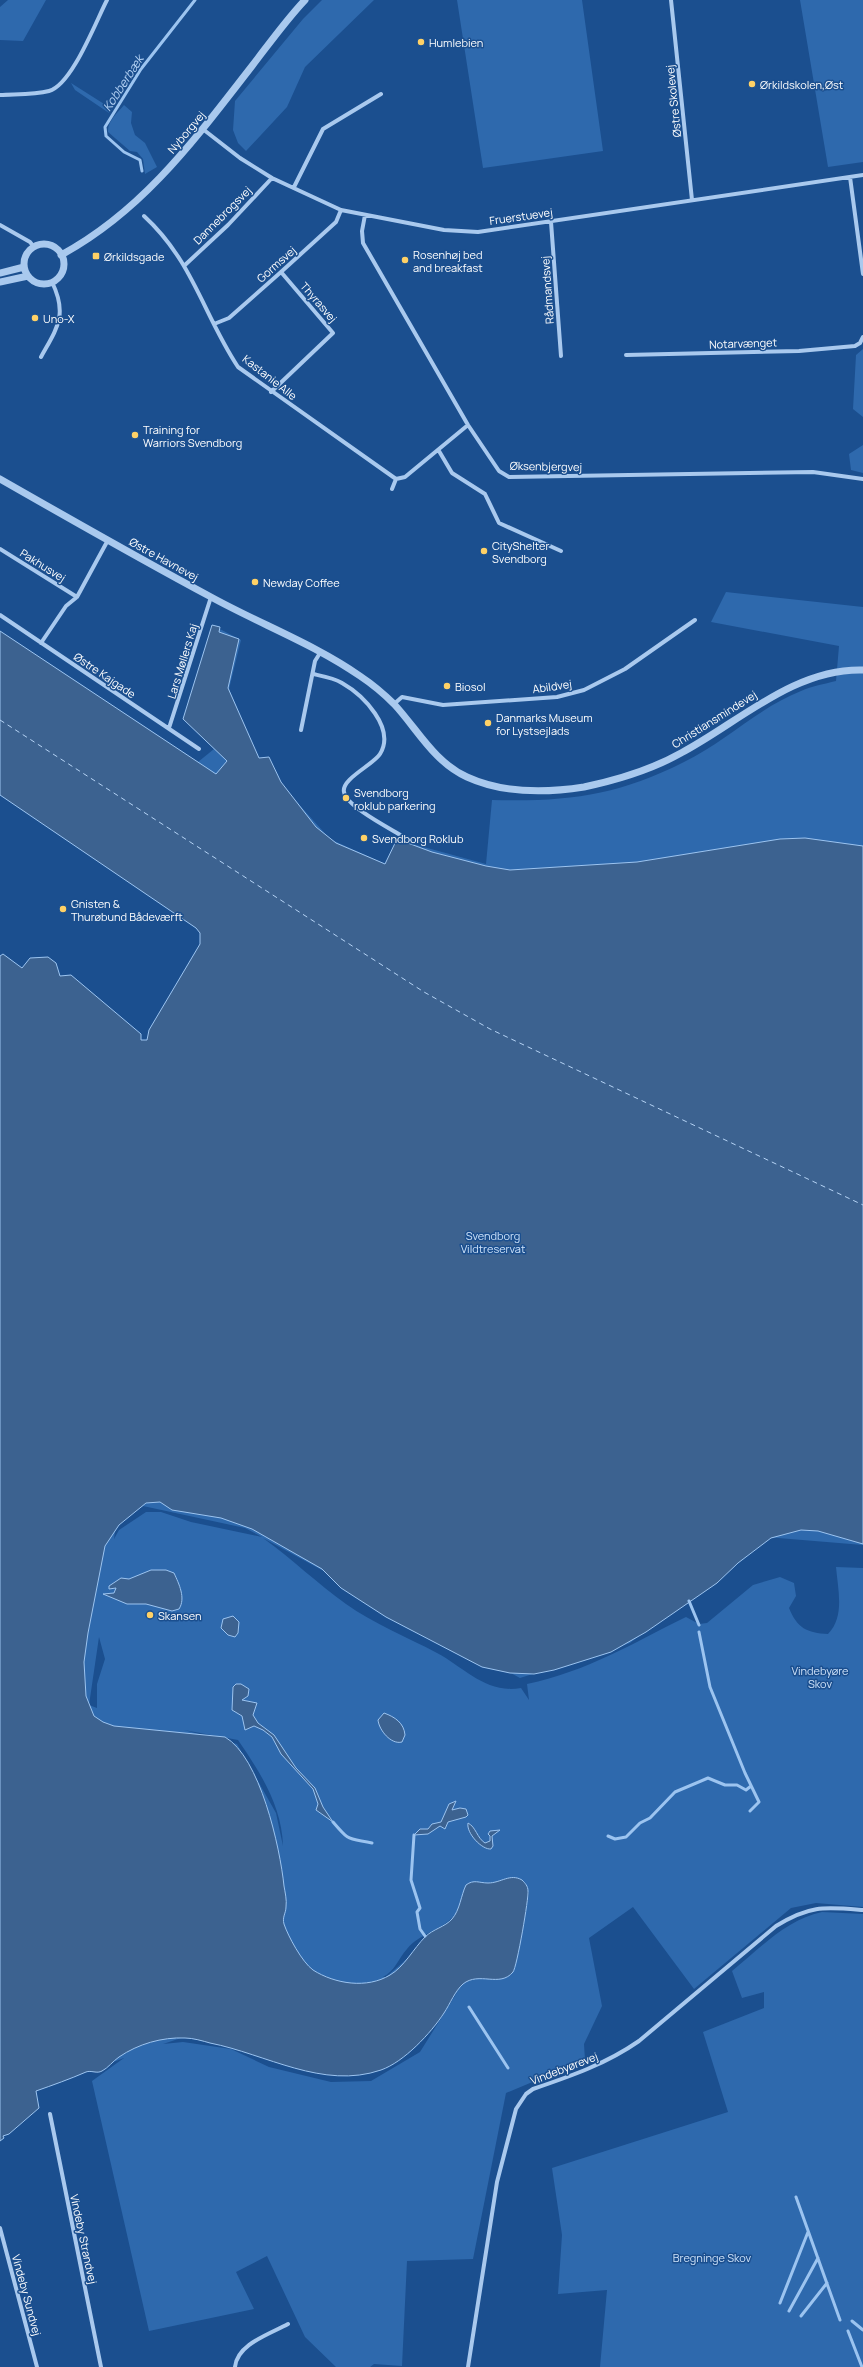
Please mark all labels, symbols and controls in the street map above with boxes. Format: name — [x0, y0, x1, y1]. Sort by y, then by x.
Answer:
place label: Humlebien — [429, 35, 483, 50]
marker: Humlebien — [416, 37, 426, 47]
water label: Kobberbæk — [99, 50, 149, 114]
street label: Østre Skolevej — [662, 64, 684, 138]
place label: Ørkildskolen,Øst — [760, 77, 843, 92]
marker: Ørkildskolen,Øst — [747, 79, 757, 89]
street label: Nyborgvej — [164, 108, 208, 156]
street label: Dannebrogsvej — [190, 183, 254, 247]
street label: Fruerstuevej — [488, 204, 554, 228]
street label: Gormsvej — [253, 242, 299, 286]
place label: Rosenhøj bed and breakfast — [413, 247, 483, 275]
place label: Ørkildsgade — [104, 249, 165, 264]
marker: Ørkildsgade — [91, 251, 101, 261]
marker: Rosenhøj bed and breakfast — [400, 255, 410, 265]
street label: Rådmandsvej — [537, 255, 557, 325]
street label: Thyrasvej — [297, 279, 341, 325]
place label: Uno-X — [43, 311, 75, 326]
marker: Uno-X — [30, 313, 40, 323]
street label: Notarvænget — [709, 334, 777, 352]
street label: Kastanie Alle — [240, 351, 301, 403]
place label: Training for Warriors Svendborg — [143, 422, 242, 450]
marker: Training for Warriors Svendborg — [130, 430, 140, 440]
street label: Øksenbjergvej — [510, 458, 582, 474]
street label: Østre Havnevej — [127, 534, 201, 584]
place label: CityShelter Svendborg — [492, 538, 549, 566]
street label: Pakhusvej — [17, 545, 69, 585]
marker: CityShelter Svendborg — [479, 546, 489, 556]
place label: Newday Coffee — [263, 575, 340, 590]
marker: Newday Coffee — [250, 577, 260, 587]
street label: Lars Møllers Kaj — [163, 622, 201, 700]
street label: Østre Kajgade — [71, 649, 139, 702]
street label: Abildvej — [531, 676, 573, 696]
place label: Biosol — [455, 679, 486, 694]
marker: Biosol — [442, 681, 452, 691]
street label: Christiansmindevej — [669, 687, 759, 751]
place label: Danmarks Museum for Lystsejlads — [496, 710, 593, 738]
marker: Danmarks Museum for Lystsejlads — [483, 718, 493, 728]
place label: Svendborg roklub parkering — [354, 785, 436, 813]
marker: Svendborg roklub parkering — [341, 793, 351, 803]
place label: Svendborg Roklub — [372, 831, 464, 846]
marker: Svendborg Roklub — [359, 833, 369, 843]
place label: Gnisten & Thurøbund Bådeværft — [71, 896, 183, 924]
marker: Gnisten & Thurøbund Bådeværft — [58, 904, 68, 914]
park label: Svendborg Vildtreservat — [461, 1228, 525, 1256]
place label: Skansen — [158, 1608, 201, 1623]
marker: Skansen — [145, 1610, 155, 1620]
park label: Vindebyøre Skov — [791, 1663, 849, 1691]
street label: Vindebyørevej — [528, 2048, 600, 2088]
street label: Vindeby Strandvej — [67, 2193, 101, 2285]
park label: Bregninge Skov — [673, 2250, 752, 2265]
street label: Vindeby Sundvej — [9, 2253, 45, 2337]

